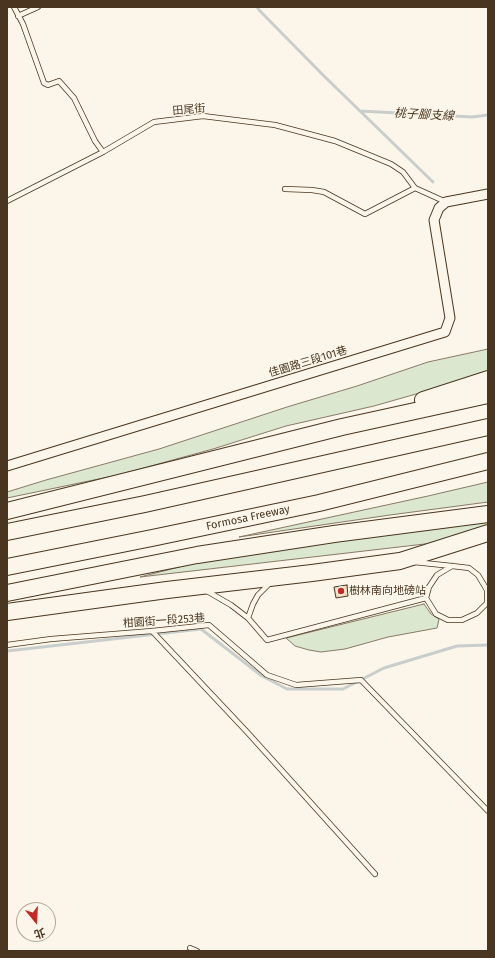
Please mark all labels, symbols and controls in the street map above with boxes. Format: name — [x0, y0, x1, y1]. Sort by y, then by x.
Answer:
street label: 田尾街 — [172, 102, 206, 118]
water label: 桃子腳支線 — [394, 106, 454, 124]
street label: 佳園路三段101巷 — [267, 344, 349, 380]
street label: Formosa Freeway — [205, 503, 291, 533]
place label: 樹林南向地磅站 — [349, 584, 426, 598]
marker: 樹林南向地磅站 — [336, 586, 346, 596]
street label: 柑園街一段253巷 — [122, 612, 206, 630]
north arrow — [16, 902, 56, 942]
text: 北 — [32, 925, 47, 941]

